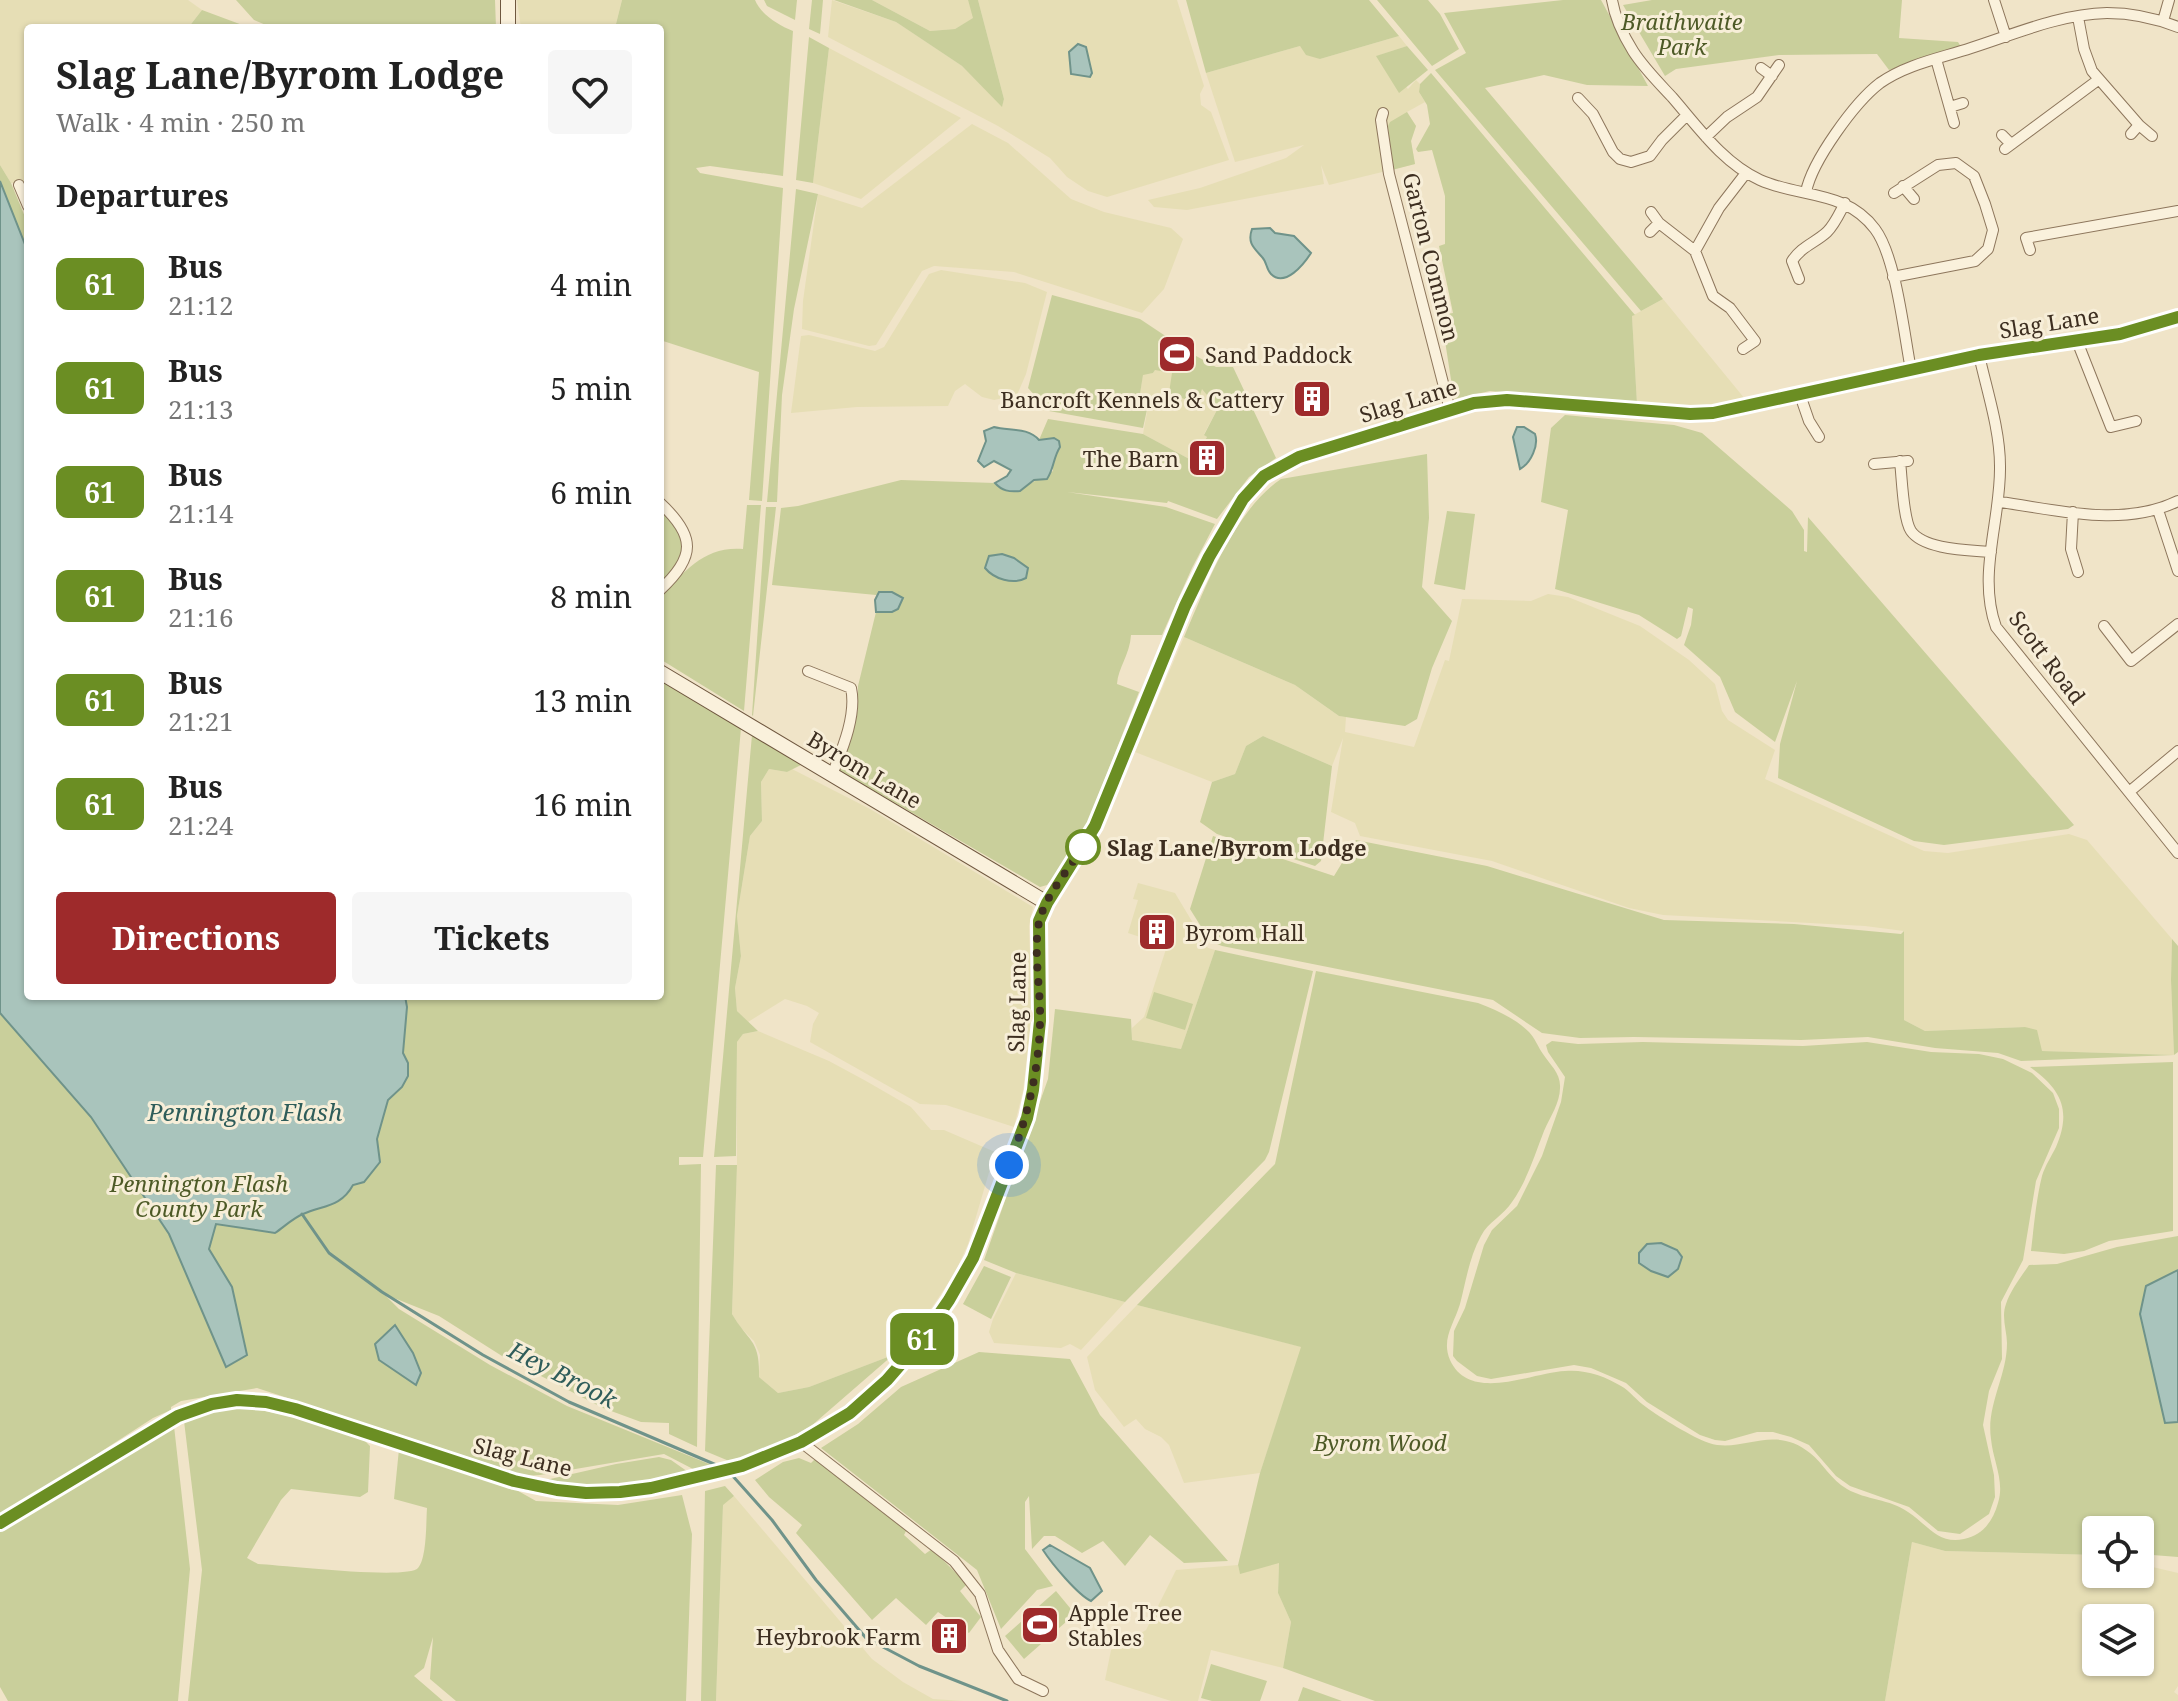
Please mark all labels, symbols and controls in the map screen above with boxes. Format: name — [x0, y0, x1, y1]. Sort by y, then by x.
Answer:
park label: Braithwaite Park — [1620, 6, 1743, 61]
text: Slag Lane/Byrom Lodge — [56, 48, 504, 100]
button: heart — [548, 50, 632, 134]
text: Walk · 4 min · 250 m — [56, 104, 305, 140]
street label: Garton Common — [1396, 169, 1468, 345]
text: Departures — [56, 175, 229, 216]
text: Bus — [168, 246, 223, 287]
text: 4 min — [550, 264, 632, 305]
text: 61 — [84, 265, 116, 303]
text: 21:12 — [168, 287, 234, 323]
street label: Slag Lane — [1997, 299, 2101, 345]
sports icon: Sand Paddock — [1156, 333, 1198, 375]
place label: Sand Paddock — [1205, 339, 1352, 369]
text: Bus — [168, 350, 223, 391]
text: 5 min — [550, 368, 632, 409]
text: 61 — [84, 369, 116, 407]
street label: Slag Lane — [1355, 371, 1461, 429]
building icon: Bancroft Kennels & Cattery — [1291, 378, 1333, 420]
place label: Bancroft Kennels & Cattery — [1000, 384, 1285, 414]
text: 21:13 — [168, 391, 234, 427]
building icon: The Barn — [1186, 437, 1228, 479]
place label: The Barn — [1083, 443, 1179, 473]
text: Bus — [168, 454, 223, 495]
text: 6 min — [550, 472, 632, 513]
text: 61 — [84, 473, 116, 511]
text: 21:14 — [168, 495, 234, 531]
text: Bus — [168, 558, 223, 599]
text: 8 min — [550, 576, 632, 617]
text: 61 — [84, 577, 116, 615]
text: 21:16 — [168, 599, 234, 635]
street label: Scott Road — [2003, 604, 2093, 710]
text: Bus — [168, 662, 223, 703]
text: 13 min — [533, 680, 632, 721]
text: 61 — [84, 681, 116, 719]
text: 21:21 — [168, 703, 234, 739]
street label: Byrom Lane — [802, 723, 928, 815]
text: Bus — [168, 766, 223, 807]
text: 16 min — [533, 784, 632, 825]
text: 61 — [84, 785, 116, 823]
text: 21:24 — [168, 807, 234, 843]
marker: Slag Lane/Byrom Lodge — [1066, 830, 1100, 864]
place label: Slag Lane/Byrom Lodge — [1107, 832, 1367, 862]
button: Directions — [56, 892, 336, 984]
button: Tickets — [352, 892, 632, 984]
building icon: Byrom Hall — [1136, 911, 1178, 953]
place label: Byrom Hall — [1185, 917, 1305, 947]
street label: Slag Lane — [1000, 951, 1032, 1053]
water label: Pennington Flash — [147, 1095, 342, 1128]
your location — [989, 1145, 1029, 1185]
park label: Pennington Flash County Park — [109, 1168, 288, 1223]
line badge: 61 — [886, 1313, 958, 1365]
text: 61 — [906, 1320, 938, 1358]
water label: Hey Brook — [502, 1332, 624, 1416]
park label: Byrom Wood — [1312, 1427, 1447, 1457]
street label: Slag Lane — [470, 1429, 576, 1483]
map controls — [2082, 1516, 2154, 1676]
button: locate — [2082, 1516, 2154, 1588]
place label: Apple Tree Stables — [1068, 1597, 1182, 1652]
sports icon: Apple Tree Stables — [1019, 1604, 1061, 1646]
button: layers — [2082, 1604, 2154, 1676]
building icon: Heybrook Farm — [928, 1615, 970, 1657]
place label: Heybrook Farm — [756, 1621, 921, 1651]

